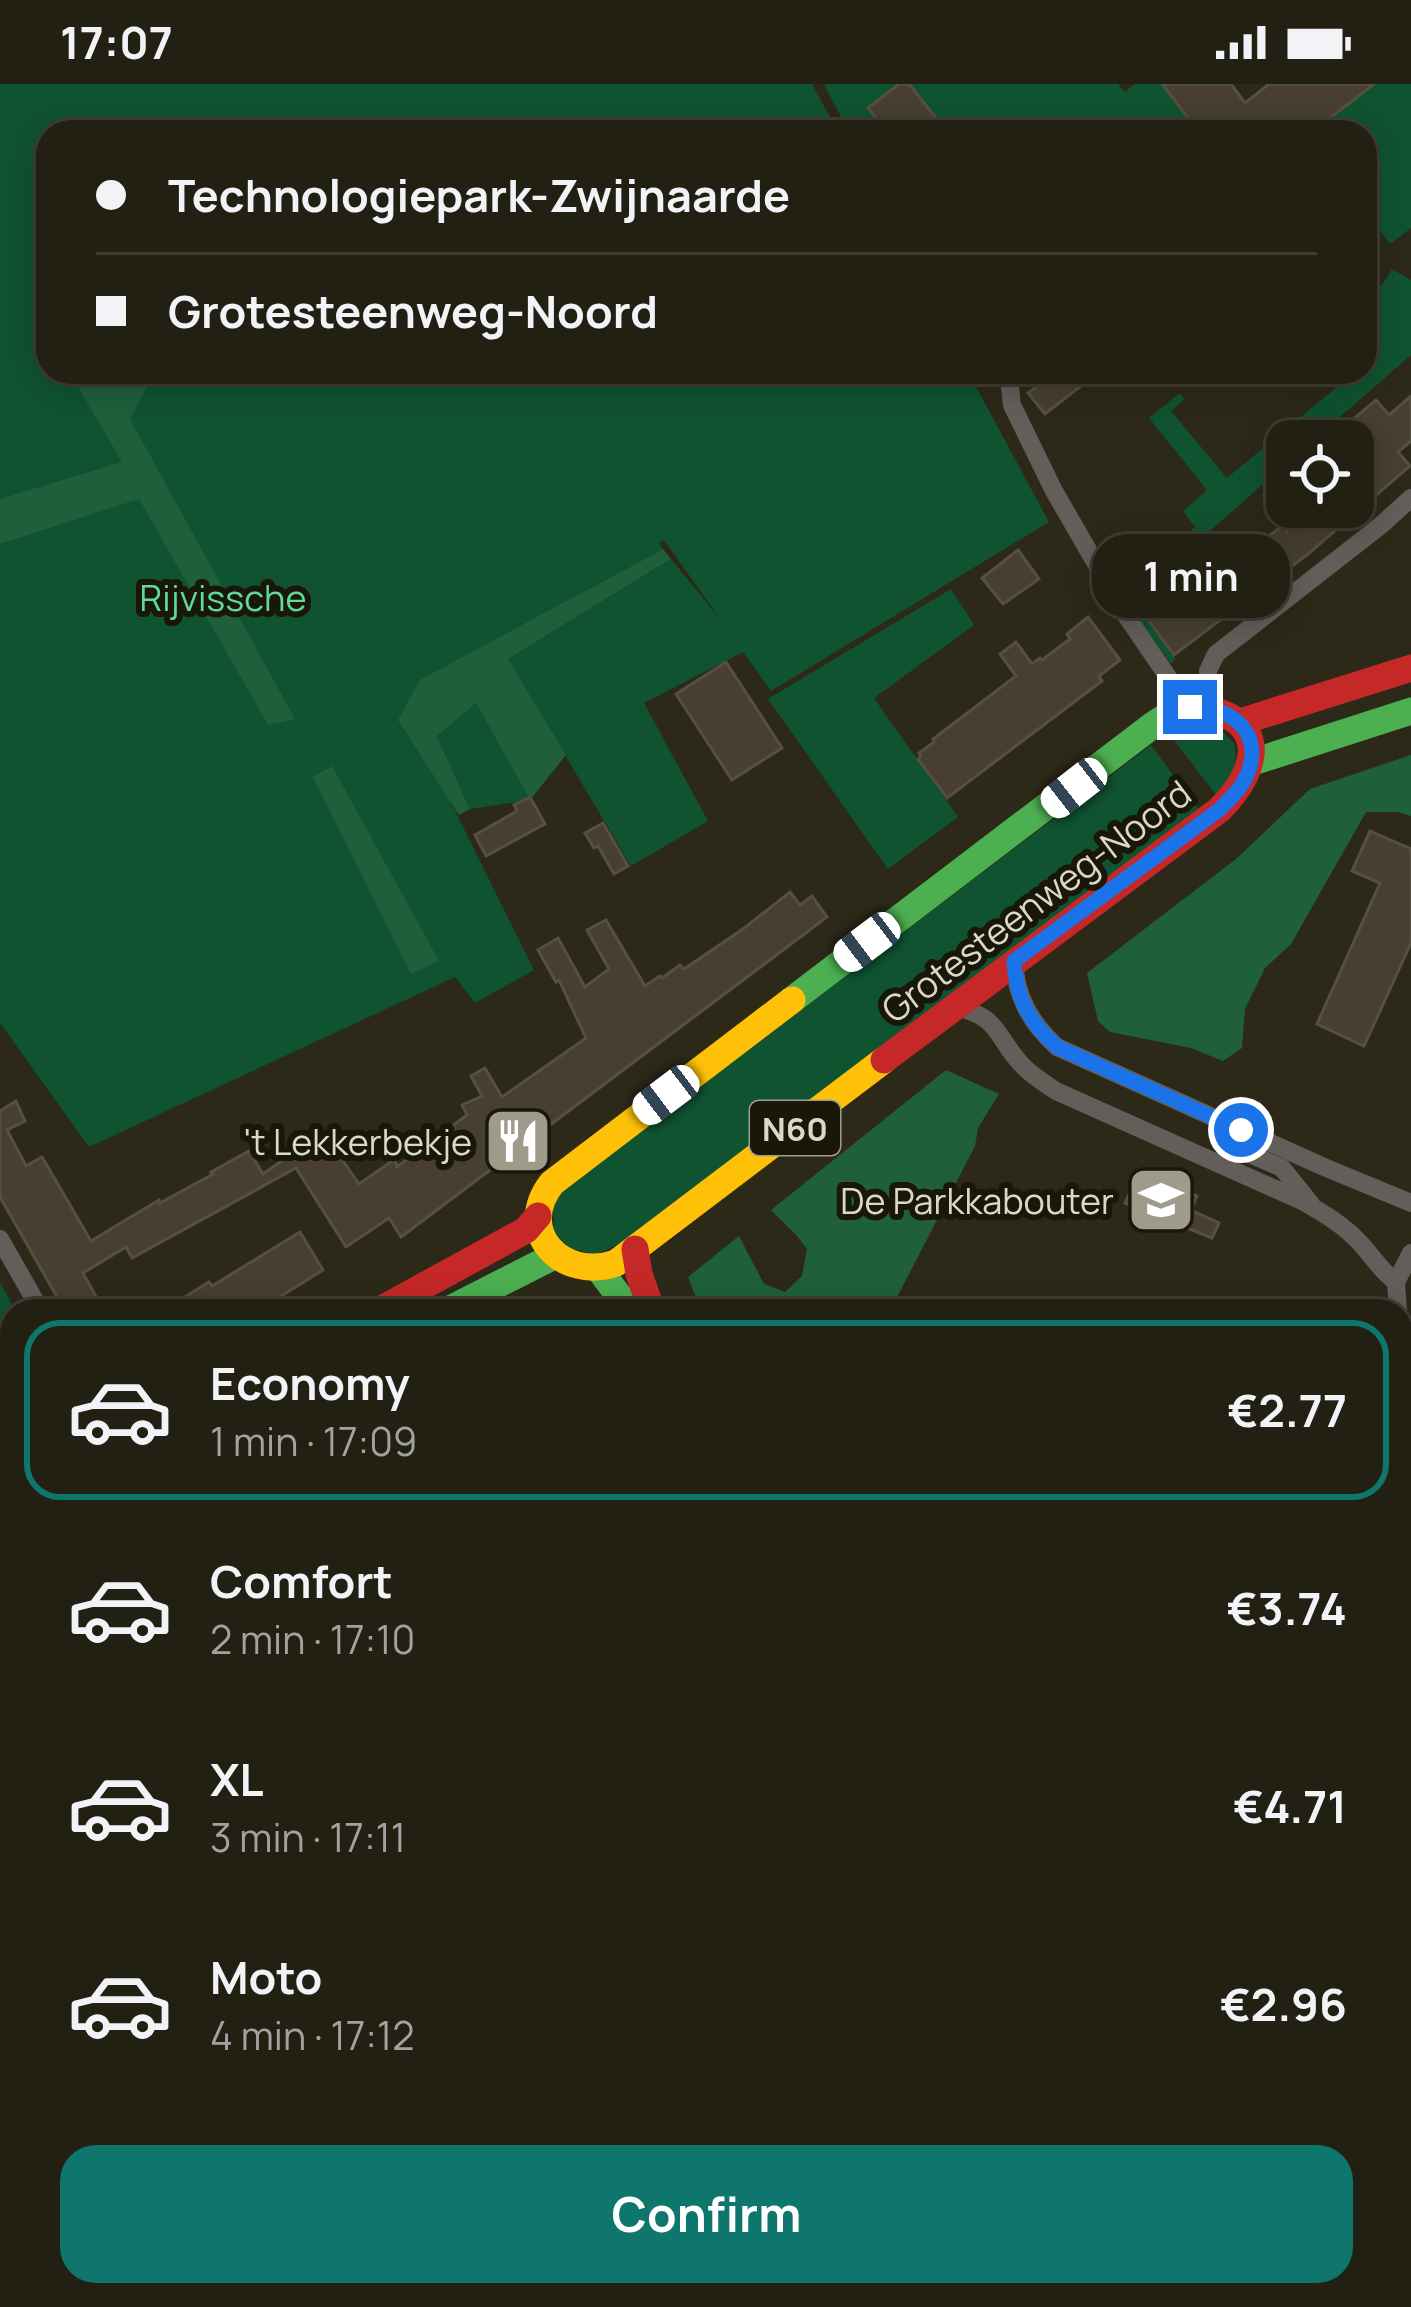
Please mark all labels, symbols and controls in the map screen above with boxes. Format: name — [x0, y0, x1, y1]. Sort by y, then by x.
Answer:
text: 17:07 — [60, 11, 173, 73]
text: Technologiepark-Zwijnaarde — [168, 164, 790, 226]
text: Grotesteenweg-Noord — [168, 280, 658, 342]
map controls — [1266, 420, 1374, 528]
button: locate — [1266, 420, 1374, 528]
callout: 1 min — [1091, 533, 1289, 617]
text: 1 min — [1143, 549, 1239, 603]
park label: Rijvissche — [140, 573, 306, 622]
route end — [1163, 680, 1217, 734]
car — [1035, 752, 1113, 824]
street label: Grotesteenweg-Noord — [871, 769, 1201, 1033]
car — [827, 906, 907, 978]
car — [626, 1059, 706, 1131]
road number: N60 — [750, 1101, 840, 1155]
route start — [1214, 1103, 1268, 1157]
restaurant icon: 't Lekkerbekje — [483, 1106, 553, 1176]
place label: 't Lekkerbekje — [244, 1117, 472, 1166]
school or university icon: De Parkkabouter — [1126, 1165, 1196, 1235]
place label: De Parkkabouter — [840, 1176, 1114, 1225]
text: Economy — [210, 1352, 410, 1414]
icon: car — [66, 1356, 174, 1464]
text: €2.77 — [1228, 1379, 1347, 1441]
text: 1 min · 17:09 — [210, 1414, 417, 1468]
text: Comfort — [210, 1550, 393, 1612]
icon: car — [66, 1554, 174, 1662]
text: €3.74 — [1227, 1577, 1347, 1639]
text: 2 min · 17:10 — [210, 1612, 415, 1666]
text: XL — [210, 1748, 264, 1810]
icon: car — [66, 1752, 174, 1860]
text: €4.71 — [1233, 1775, 1347, 1837]
text: 3 min · 17:11 — [210, 1810, 406, 1864]
text: Moto — [210, 1946, 322, 2008]
icon: car — [66, 1950, 174, 2058]
text: €2.96 — [1220, 1973, 1347, 2035]
text: 4 min · 17:12 — [210, 2008, 414, 2062]
button: Confirm — [60, 2145, 1353, 2283]

